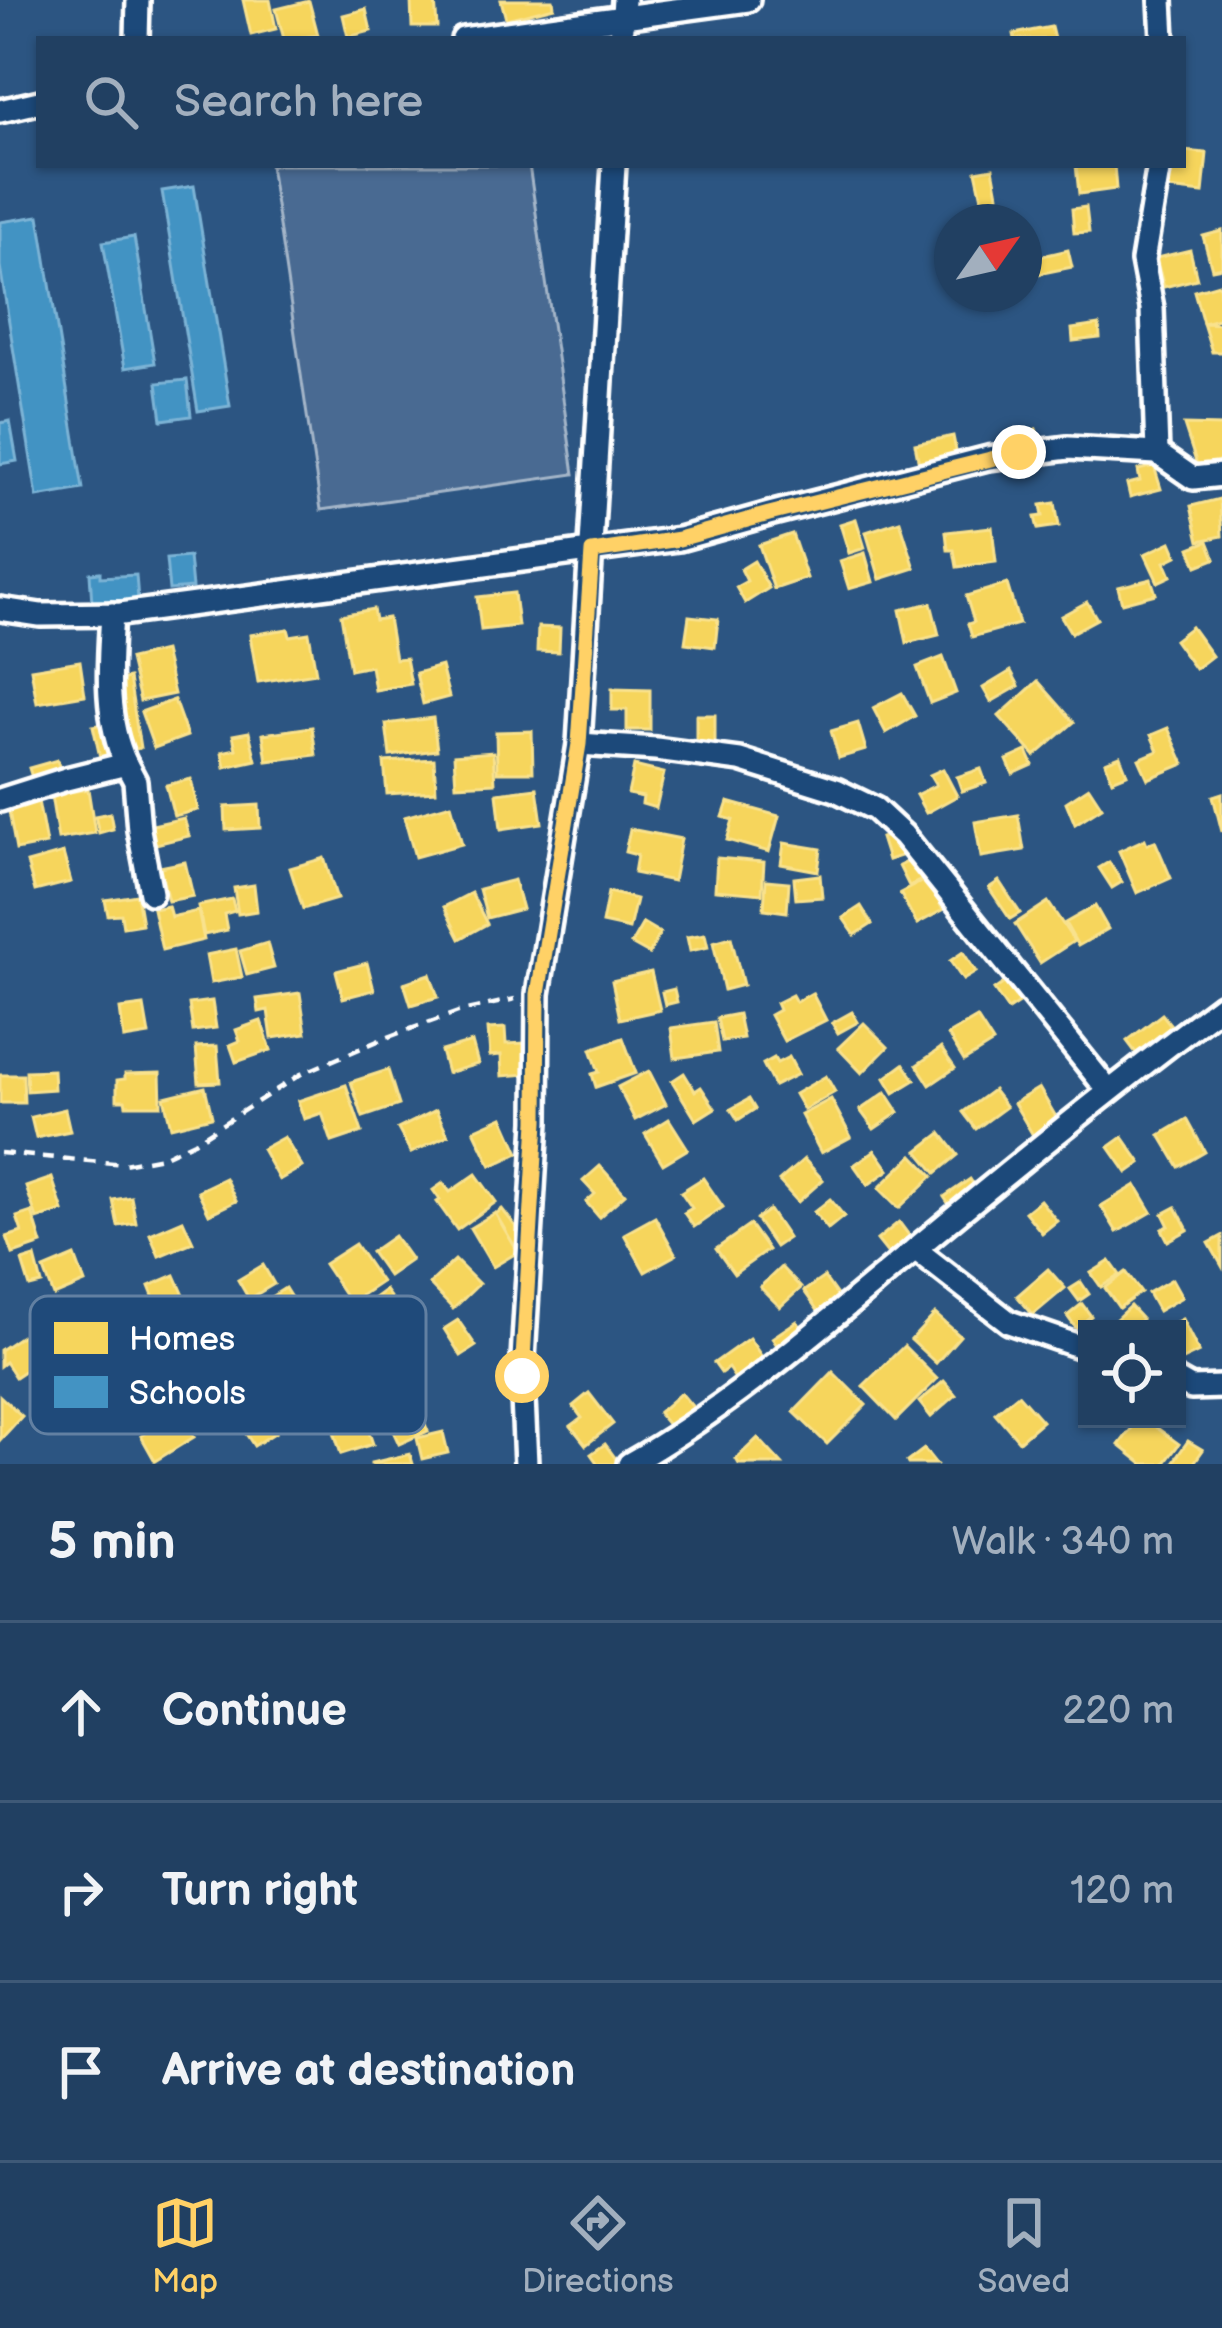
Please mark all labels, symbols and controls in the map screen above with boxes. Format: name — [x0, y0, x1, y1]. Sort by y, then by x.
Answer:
search box — [36, 36, 1186, 168]
icon: search — [78, 69, 144, 135]
text: Search here — [174, 75, 423, 130]
north arrow — [934, 204, 1042, 312]
route end — [992, 425, 1046, 479]
legend — [30, 1296, 426, 1434]
text: Homes — [129, 1320, 235, 1360]
map controls — [1078, 1320, 1186, 1428]
button: locate — [1078, 1320, 1186, 1428]
route start — [495, 1349, 549, 1403]
text: Schools — [129, 1374, 246, 1414]
text: 5 min — [48, 1512, 176, 1573]
text: Walk · 340 m — [952, 1519, 1174, 1566]
icon: ahead — [48, 1679, 114, 1745]
text: Continue — [162, 1684, 347, 1739]
text: 220 m — [1062, 1688, 1174, 1735]
icon: right — [48, 1859, 114, 1925]
text: Turn right — [162, 1864, 358, 1919]
text: 120 m — [1070, 1868, 1174, 1915]
icon: arrive — [48, 2039, 114, 2105]
text: Arrive at destination — [162, 2044, 575, 2099]
tab: Map — [152, 2190, 218, 2302]
tab: Directions — [522, 2190, 674, 2302]
tab: Saved — [977, 2190, 1070, 2302]

